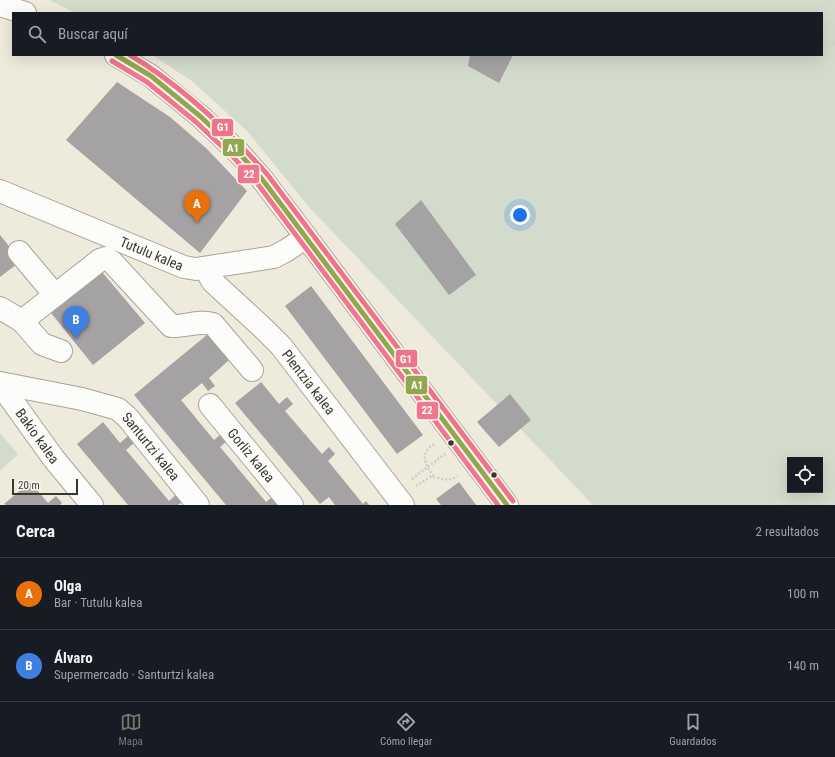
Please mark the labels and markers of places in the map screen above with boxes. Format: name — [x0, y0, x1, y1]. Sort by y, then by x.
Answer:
pin: A — [184, 190, 210, 223]
pin: B — [63, 306, 89, 339]
unlabelled marker — [446, 438, 456, 448]
unlabelled marker — [489, 470, 499, 480]

